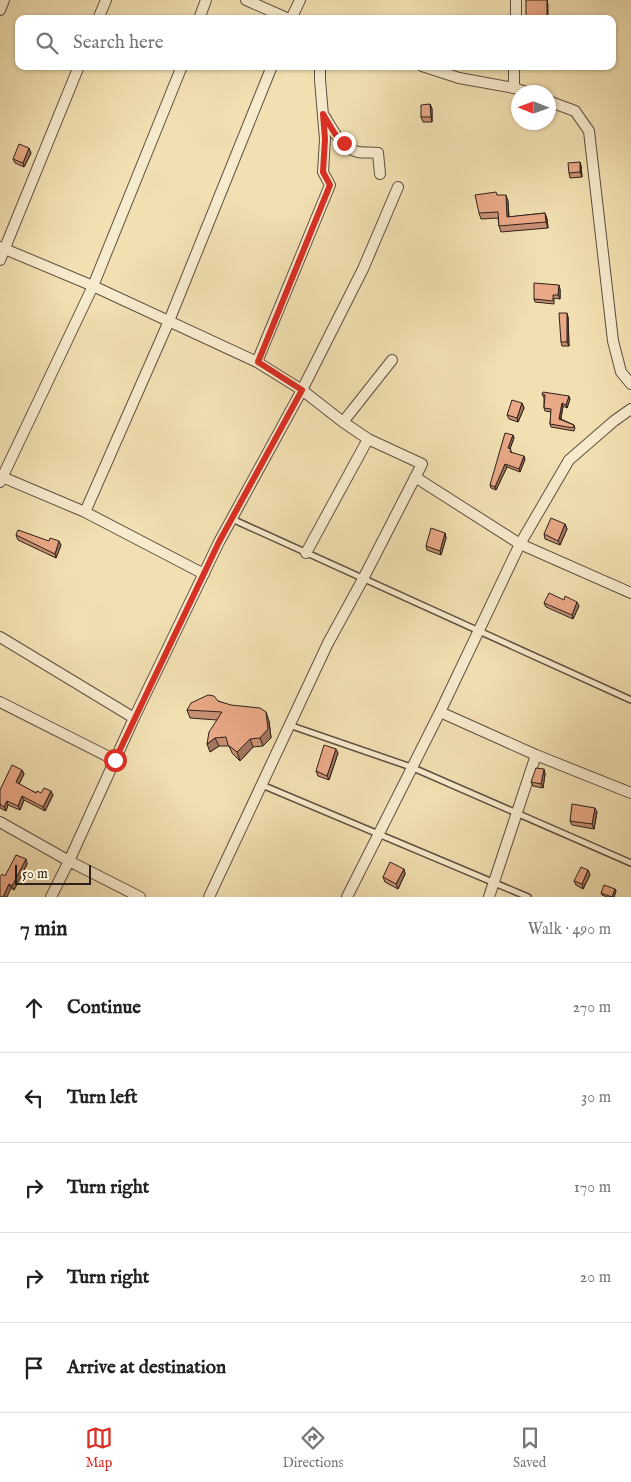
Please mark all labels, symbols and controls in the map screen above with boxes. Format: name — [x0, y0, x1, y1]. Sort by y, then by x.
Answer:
search box — [15, 15, 616, 70]
icon: search — [33, 29, 61, 57]
text: Search here — [73, 31, 164, 55]
north arrow — [511, 85, 556, 130]
route end — [333, 132, 356, 155]
route start — [104, 749, 127, 772]
scale bar — [15, 862, 91, 885]
text: 50 m — [22, 865, 48, 883]
text: 7 min — [20, 916, 67, 943]
text: Walk · 490 m — [528, 920, 611, 940]
icon: ahead — [20, 994, 48, 1022]
text: Continue — [67, 996, 141, 1020]
text: 270 m — [572, 998, 611, 1018]
icon: left — [20, 1084, 48, 1112]
text: Turn left — [67, 1086, 138, 1110]
text: 30 m — [581, 1088, 611, 1108]
icon: right — [20, 1174, 48, 1202]
text: Turn right — [67, 1176, 149, 1200]
text: 170 m — [574, 1178, 611, 1198]
icon: right — [20, 1264, 48, 1292]
text: Turn right — [67, 1266, 149, 1290]
text: 20 m — [580, 1268, 611, 1288]
icon: arrive — [20, 1354, 48, 1382]
text: Arrive at destination — [67, 1356, 226, 1380]
tab: Map — [85, 1424, 113, 1472]
tab: Directions — [282, 1424, 343, 1472]
tab: Saved — [513, 1424, 546, 1472]

